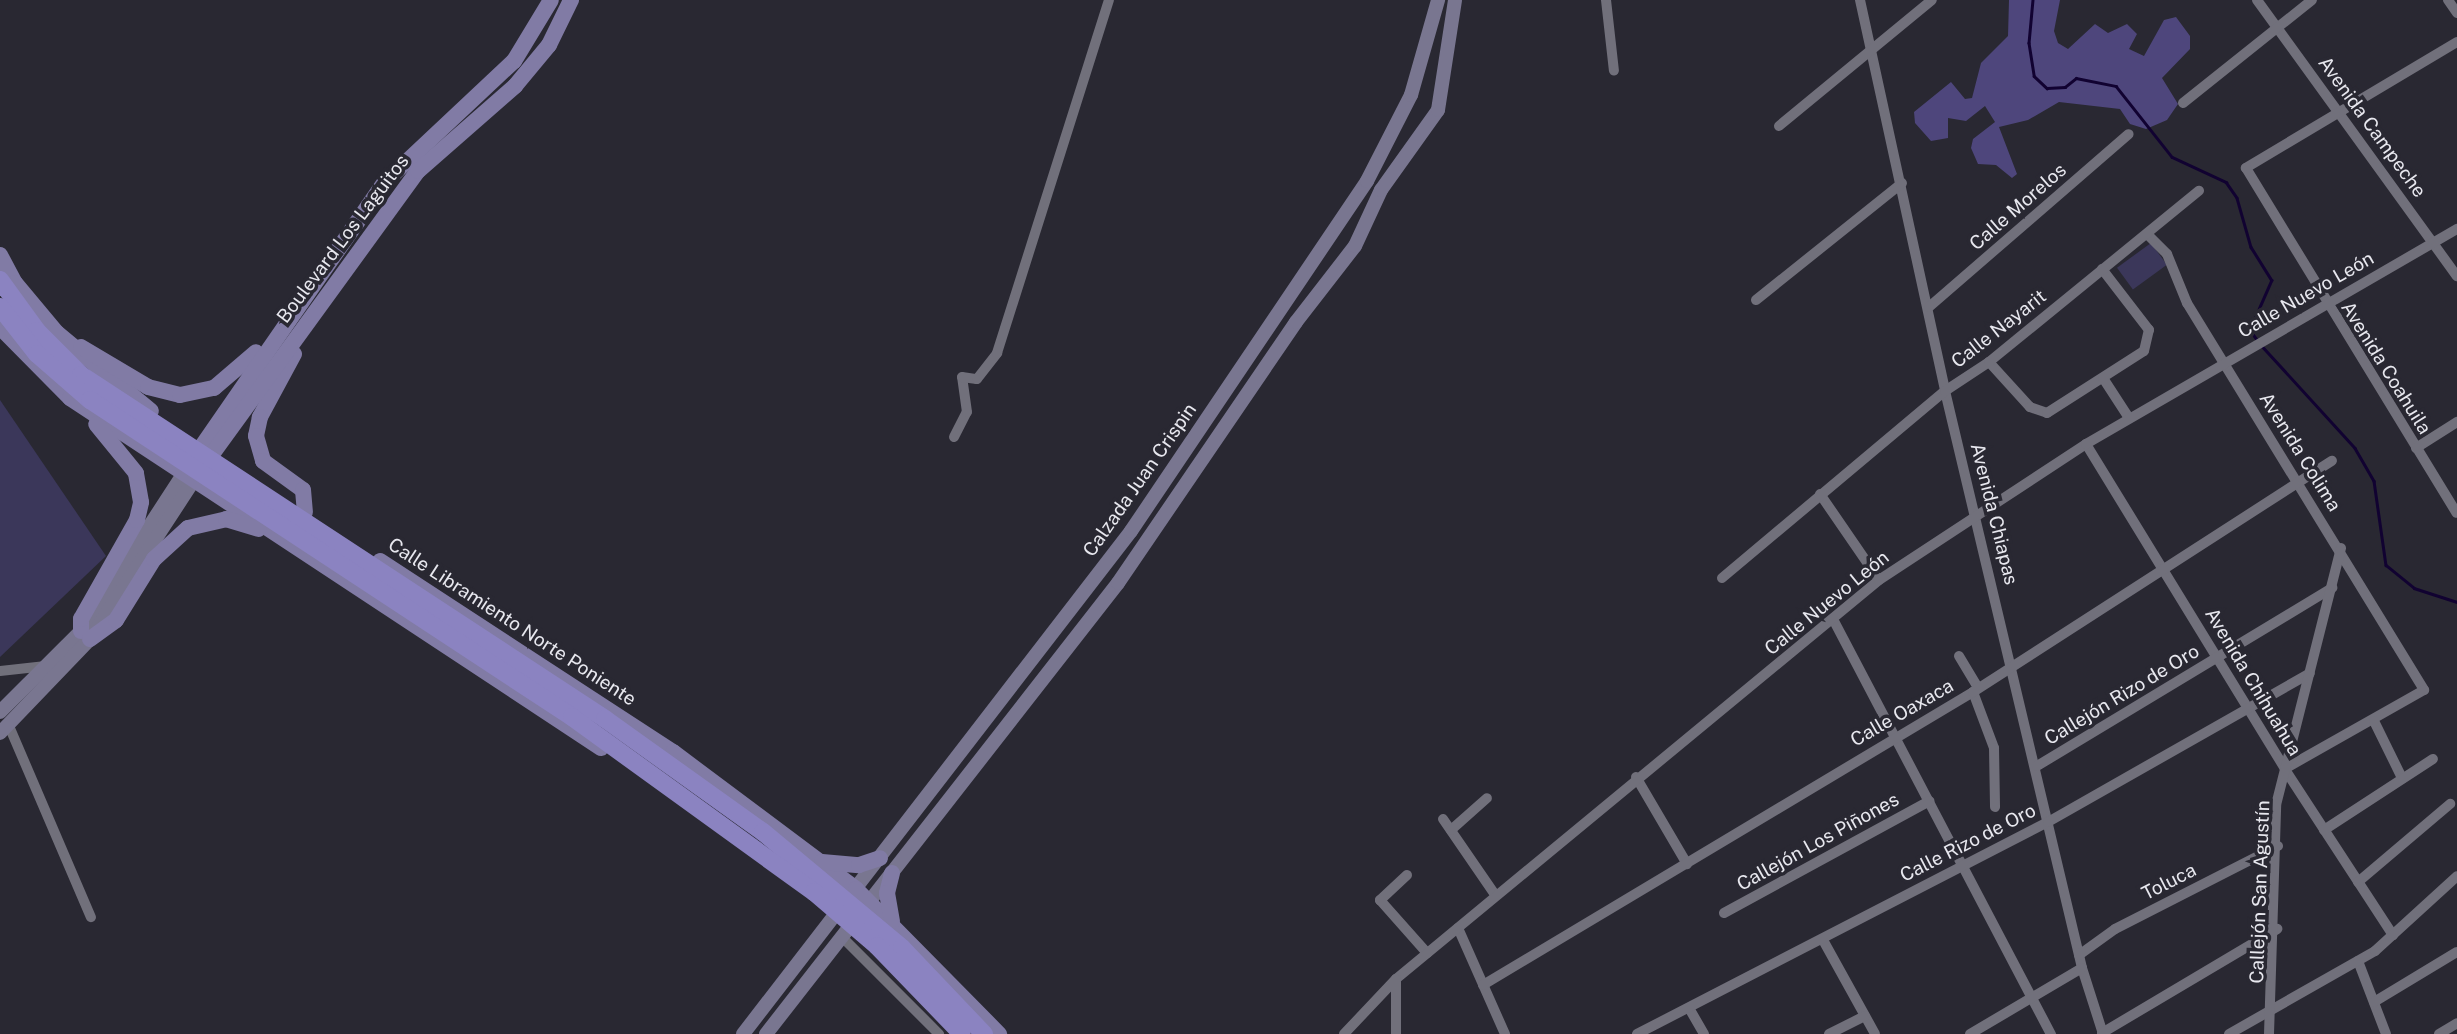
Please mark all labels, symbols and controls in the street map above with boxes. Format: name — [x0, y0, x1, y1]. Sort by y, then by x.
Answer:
street label: Avenida Campeche — [2313, 52, 2431, 202]
street label: Boulevard Los Laguitos — [272, 150, 414, 328]
street label: Calle Morelos — [1965, 159, 2071, 255]
street label: Calle Nuevo León — [2234, 247, 2378, 343]
street label: Calle Nayarit — [1947, 285, 2051, 373]
street label: Avenida Coahuila — [2336, 298, 2436, 438]
street label: Avenida Colima — [2254, 388, 2346, 516]
street label: Calzada Juan Crispin — [1078, 399, 1202, 561]
street label: Avenida Chiapas — [1965, 441, 2023, 587]
street label: Calle Libramiento Norte Poniente — [384, 533, 640, 711]
street label: Calle Nuevo León — [1760, 546, 1894, 660]
street label: Avenida Chihuahua — [2200, 604, 2306, 760]
street label: Callejón Rizo de Oro — [2040, 640, 2204, 750]
street label: Calle Oaxaca — [1846, 674, 1958, 752]
street label: Callejón Los Piñones — [1733, 788, 1903, 896]
street label: Calle Rizo de Oro — [1896, 799, 2040, 887]
street label: Callejón San Agustín — [2245, 800, 2275, 984]
street label: Toluca — [2138, 859, 2200, 905]

